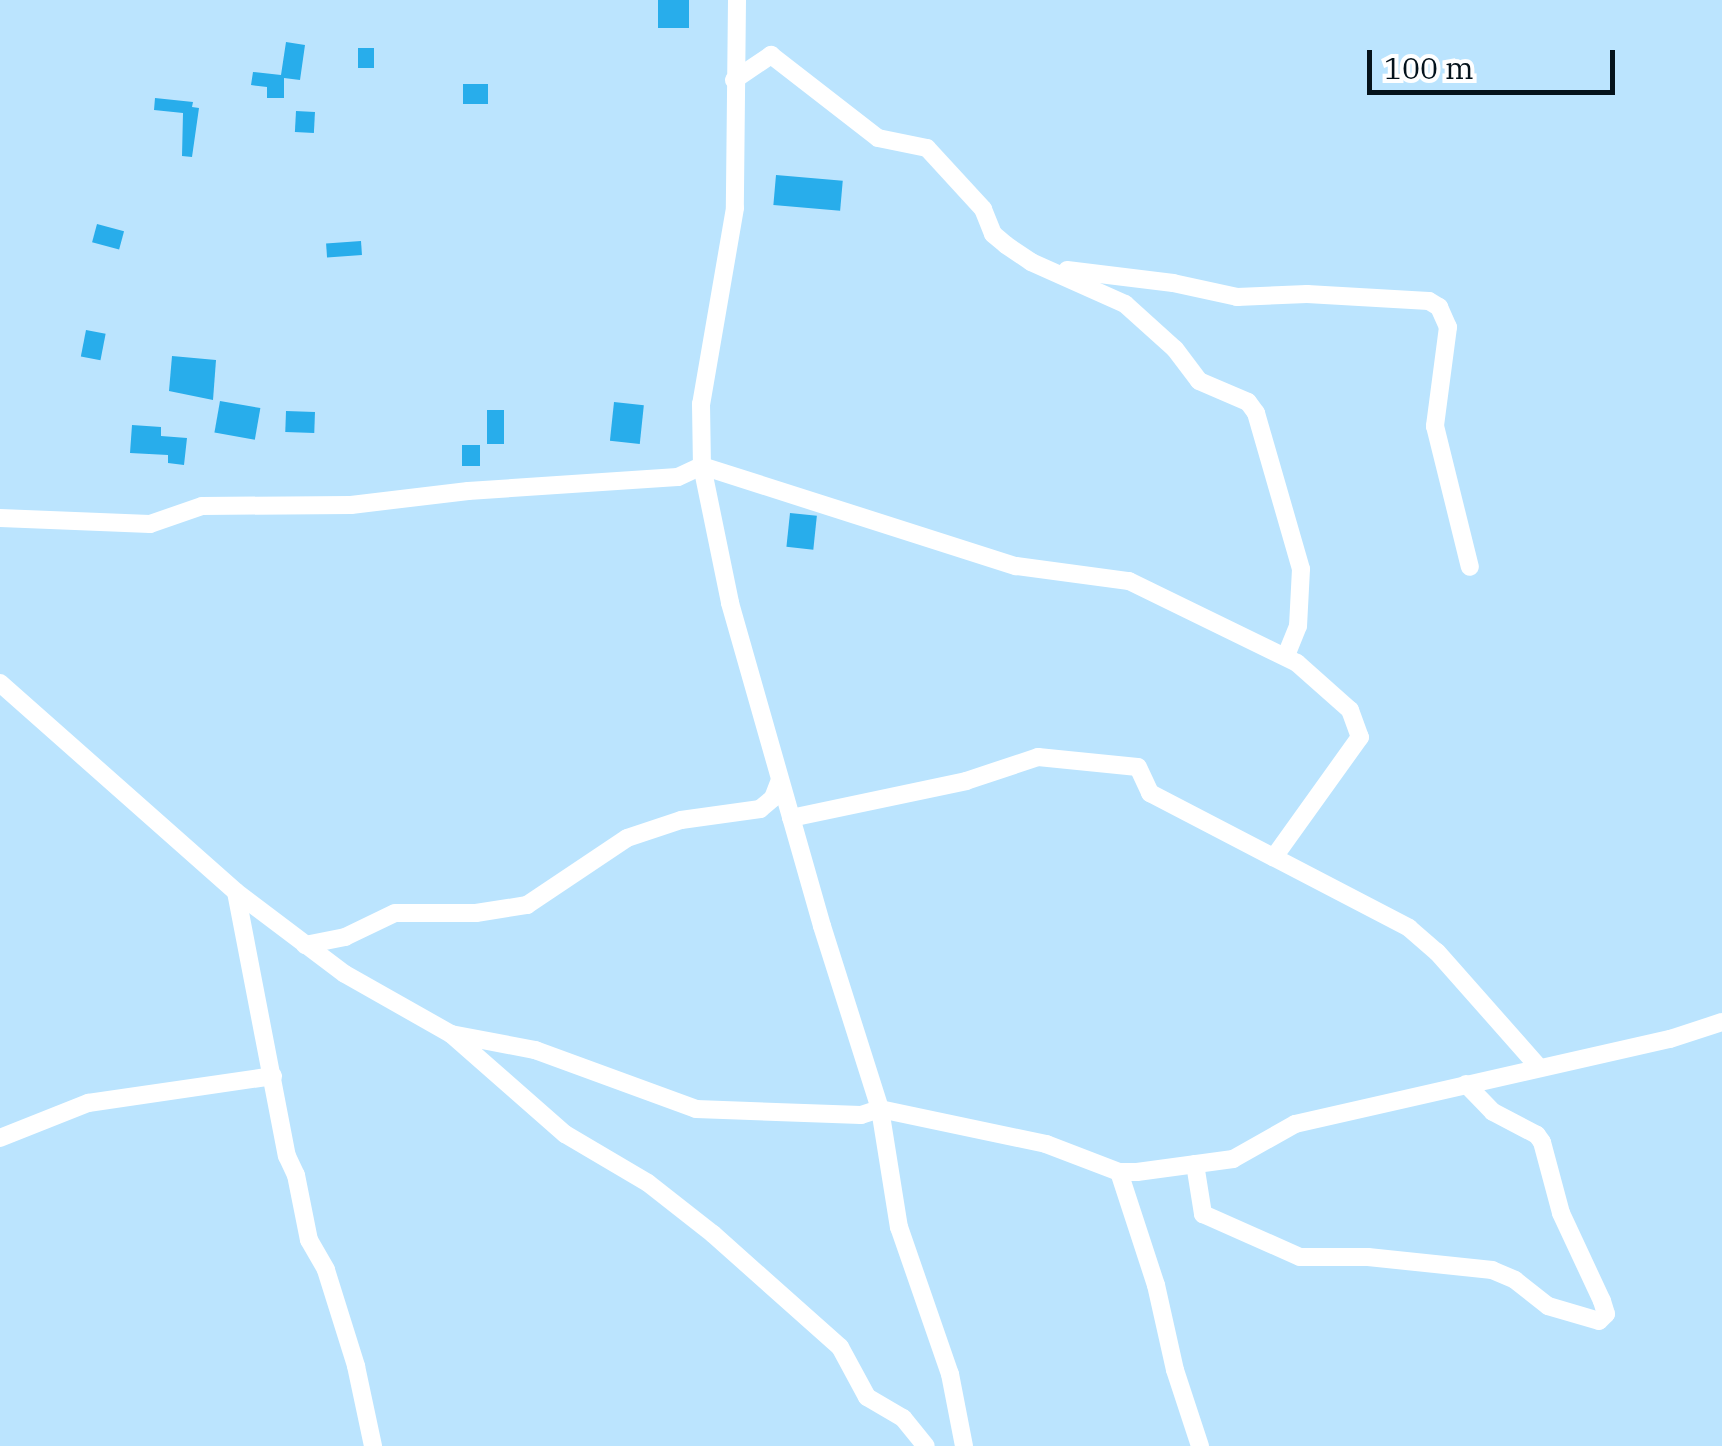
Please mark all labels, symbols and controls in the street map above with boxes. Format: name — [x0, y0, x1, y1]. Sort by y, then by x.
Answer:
scale bar — [1372, 30, 1620, 92]
text: 100 m — [1384, 48, 1474, 87]

